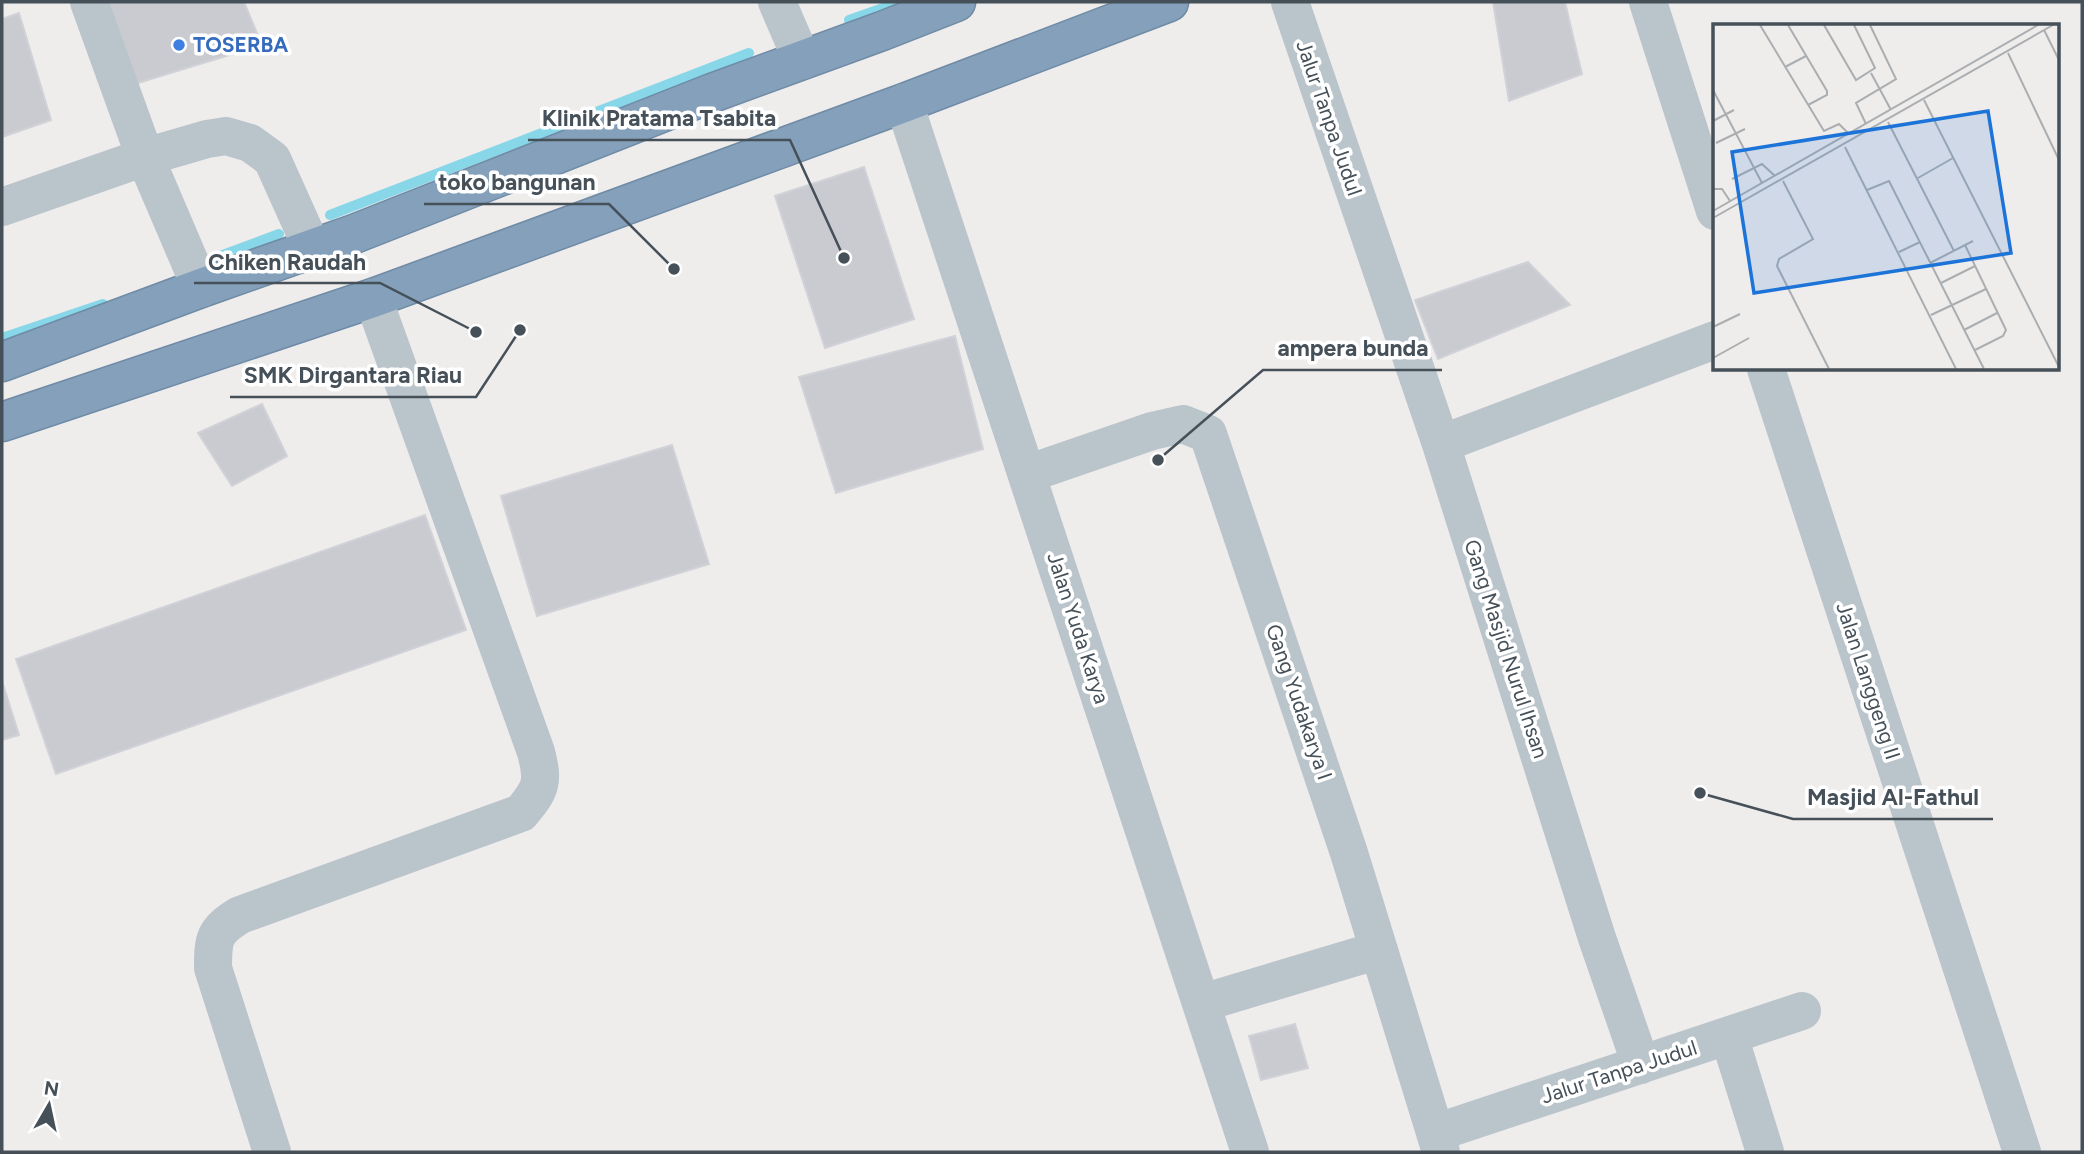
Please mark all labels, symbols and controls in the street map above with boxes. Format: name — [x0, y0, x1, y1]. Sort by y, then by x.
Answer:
inset map — [1713, 24, 2060, 371]
place label: TOSERBA — [193, 32, 288, 57]
marker: TOSERBA — [171, 37, 187, 53]
street label: Jalur Tanpa Judul — [1291, 37, 1368, 199]
callout: Klinik Pratama Tsabita — [528, 96, 790, 140]
text: Klinik Pratama Tsabita — [542, 104, 776, 132]
callout: toko bangunan — [424, 160, 609, 204]
text: toko bangunan — [438, 168, 596, 196]
callout: Chiken Raudah — [194, 239, 380, 283]
text: Chiken Raudah — [208, 248, 366, 276]
callout: ampera bunda — [1263, 326, 1442, 370]
text: ampera bunda — [1277, 334, 1429, 362]
callout: SMK Dirgantara Riau — [230, 353, 476, 397]
text: SMK Dirgantara Riau — [244, 361, 462, 389]
street label: Gang Masjid Nurul Ihsan — [1459, 536, 1554, 761]
street label: Jalan Yuda Karya — [1042, 549, 1115, 707]
street label: Jalan Langgeng II — [1831, 599, 1906, 763]
street label: Gang Yudakarya I — [1261, 621, 1338, 783]
callout: Masjid Al-Fathul — [1793, 775, 1993, 819]
text: Masjid Al-Fathul — [1807, 783, 1979, 811]
street label: Jalur Tanpa Judul — [1538, 1035, 1700, 1108]
north arrow — [14, 1070, 84, 1140]
text: N — [43, 1076, 61, 1101]

